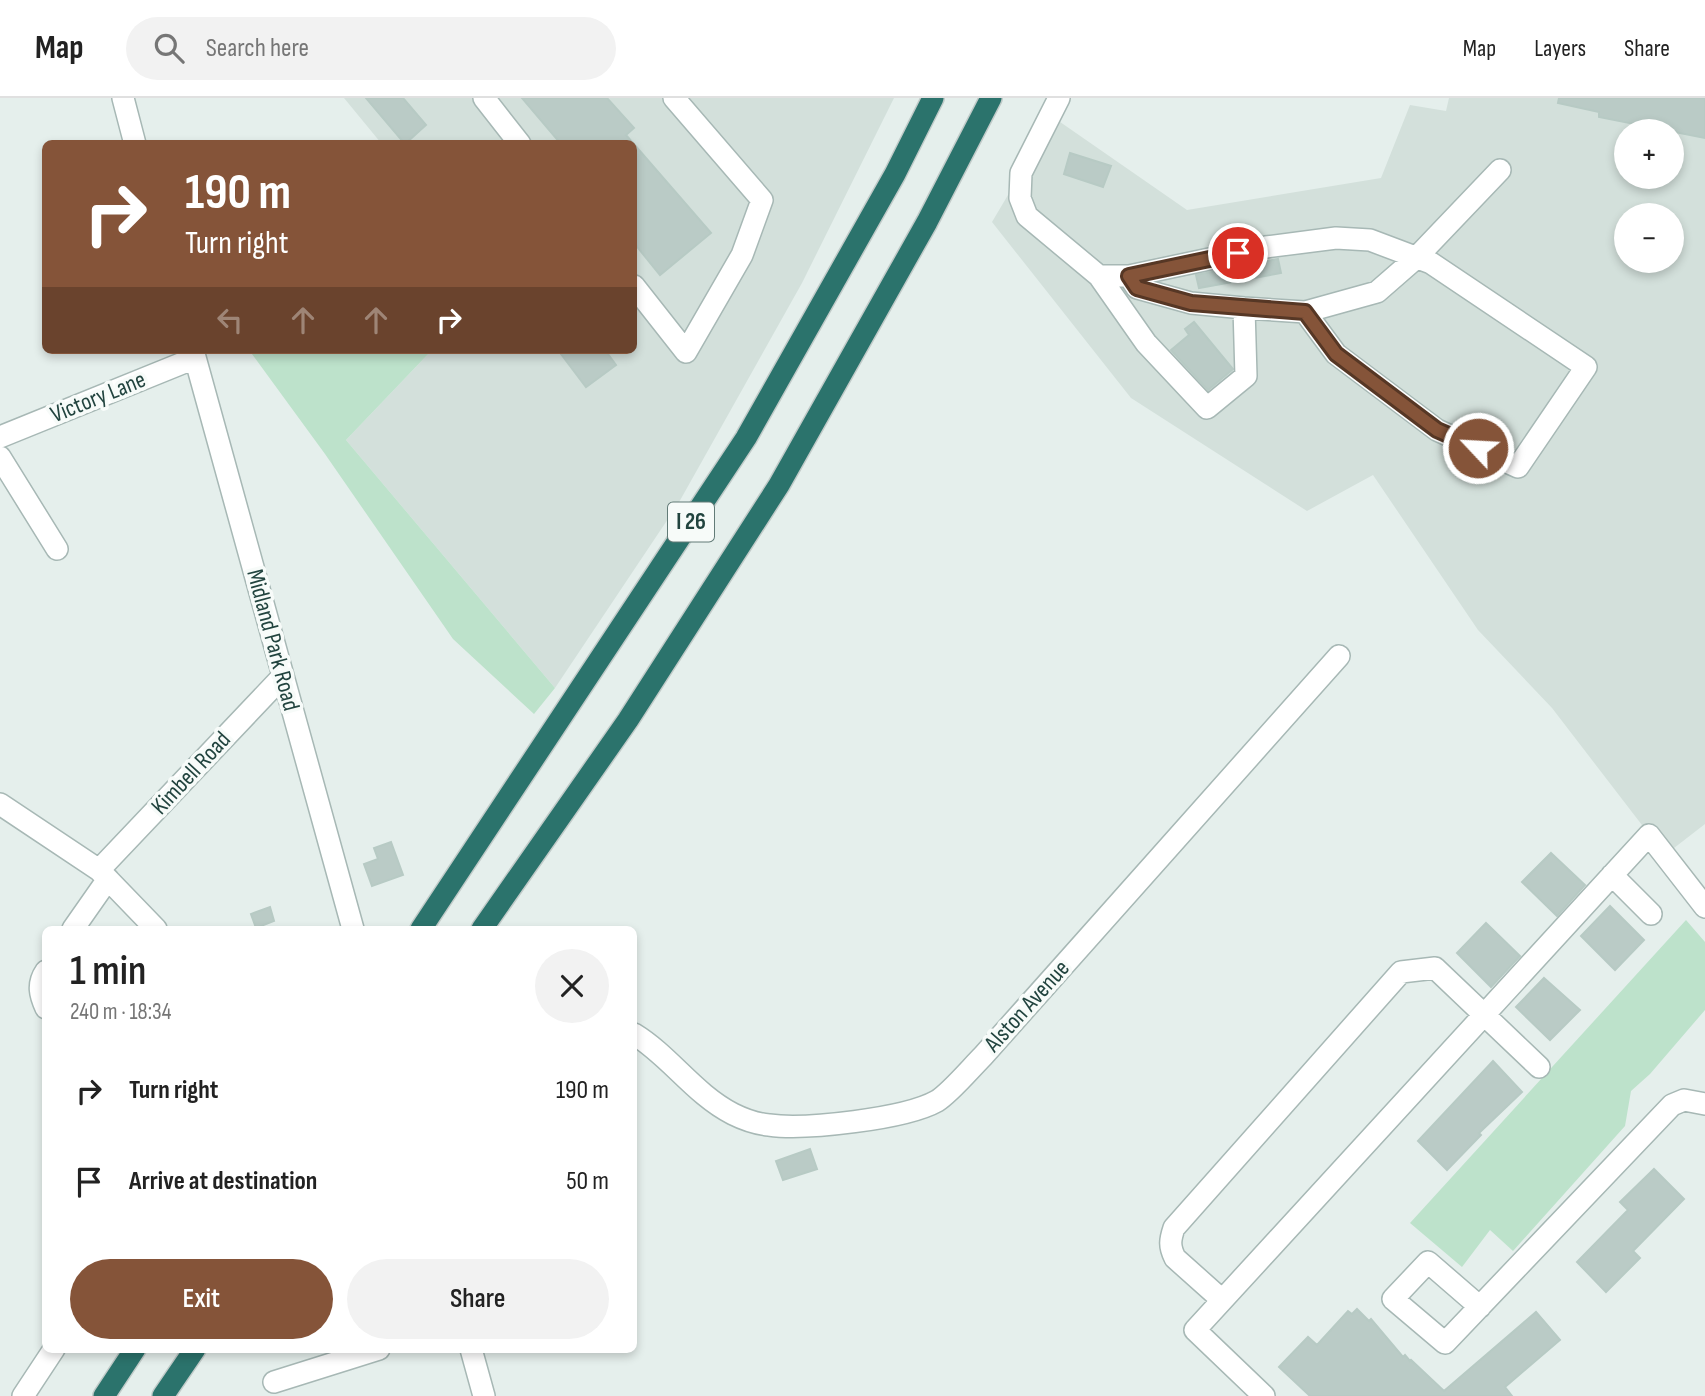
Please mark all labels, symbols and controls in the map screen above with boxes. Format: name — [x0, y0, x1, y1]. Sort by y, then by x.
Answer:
search box — [126, 17, 616, 80]
text: Map — [35, 28, 84, 68]
icon: search — [150, 29, 188, 67]
text: Search here — [206, 33, 309, 64]
text: Map — [1463, 34, 1496, 63]
text: Layers — [1534, 34, 1586, 63]
text: Share — [1624, 34, 1670, 63]
map controls — [1614, 119, 1684, 273]
button: + — [1614, 119, 1684, 189]
text: 190 m — [185, 164, 291, 223]
icon: right — [70, 168, 161, 259]
button: − — [1614, 203, 1684, 273]
pin — [1208, 223, 1268, 283]
text: Turn right — [185, 224, 289, 263]
icon: arrive — [1219, 234, 1257, 272]
icon: left — [211, 301, 249, 339]
icon: ahead — [284, 301, 322, 339]
icon: ahead — [357, 301, 395, 339]
icon: right — [430, 301, 468, 339]
street label: Victory Lane — [46, 365, 150, 429]
position arrow — [1441, 411, 1515, 485]
road number: I 26 — [668, 502, 714, 542]
street label: Midland Park Road — [240, 566, 306, 714]
street label: Kimbell Road — [145, 725, 237, 821]
text: 1 min — [70, 946, 146, 997]
button: close — [535, 949, 609, 1023]
street label: Alston Avenue — [978, 954, 1076, 1059]
text: 240 m · 18:34 — [70, 998, 171, 1026]
icon: right — [70, 1072, 108, 1110]
text: Turn right — [129, 1075, 218, 1106]
text: 190 m — [556, 1075, 609, 1106]
icon: arrive — [70, 1163, 108, 1201]
text: Arrive at destination — [129, 1166, 317, 1197]
text: 50 m — [566, 1166, 609, 1197]
button: Exit — [70, 1259, 333, 1339]
button: Share — [347, 1259, 609, 1339]

